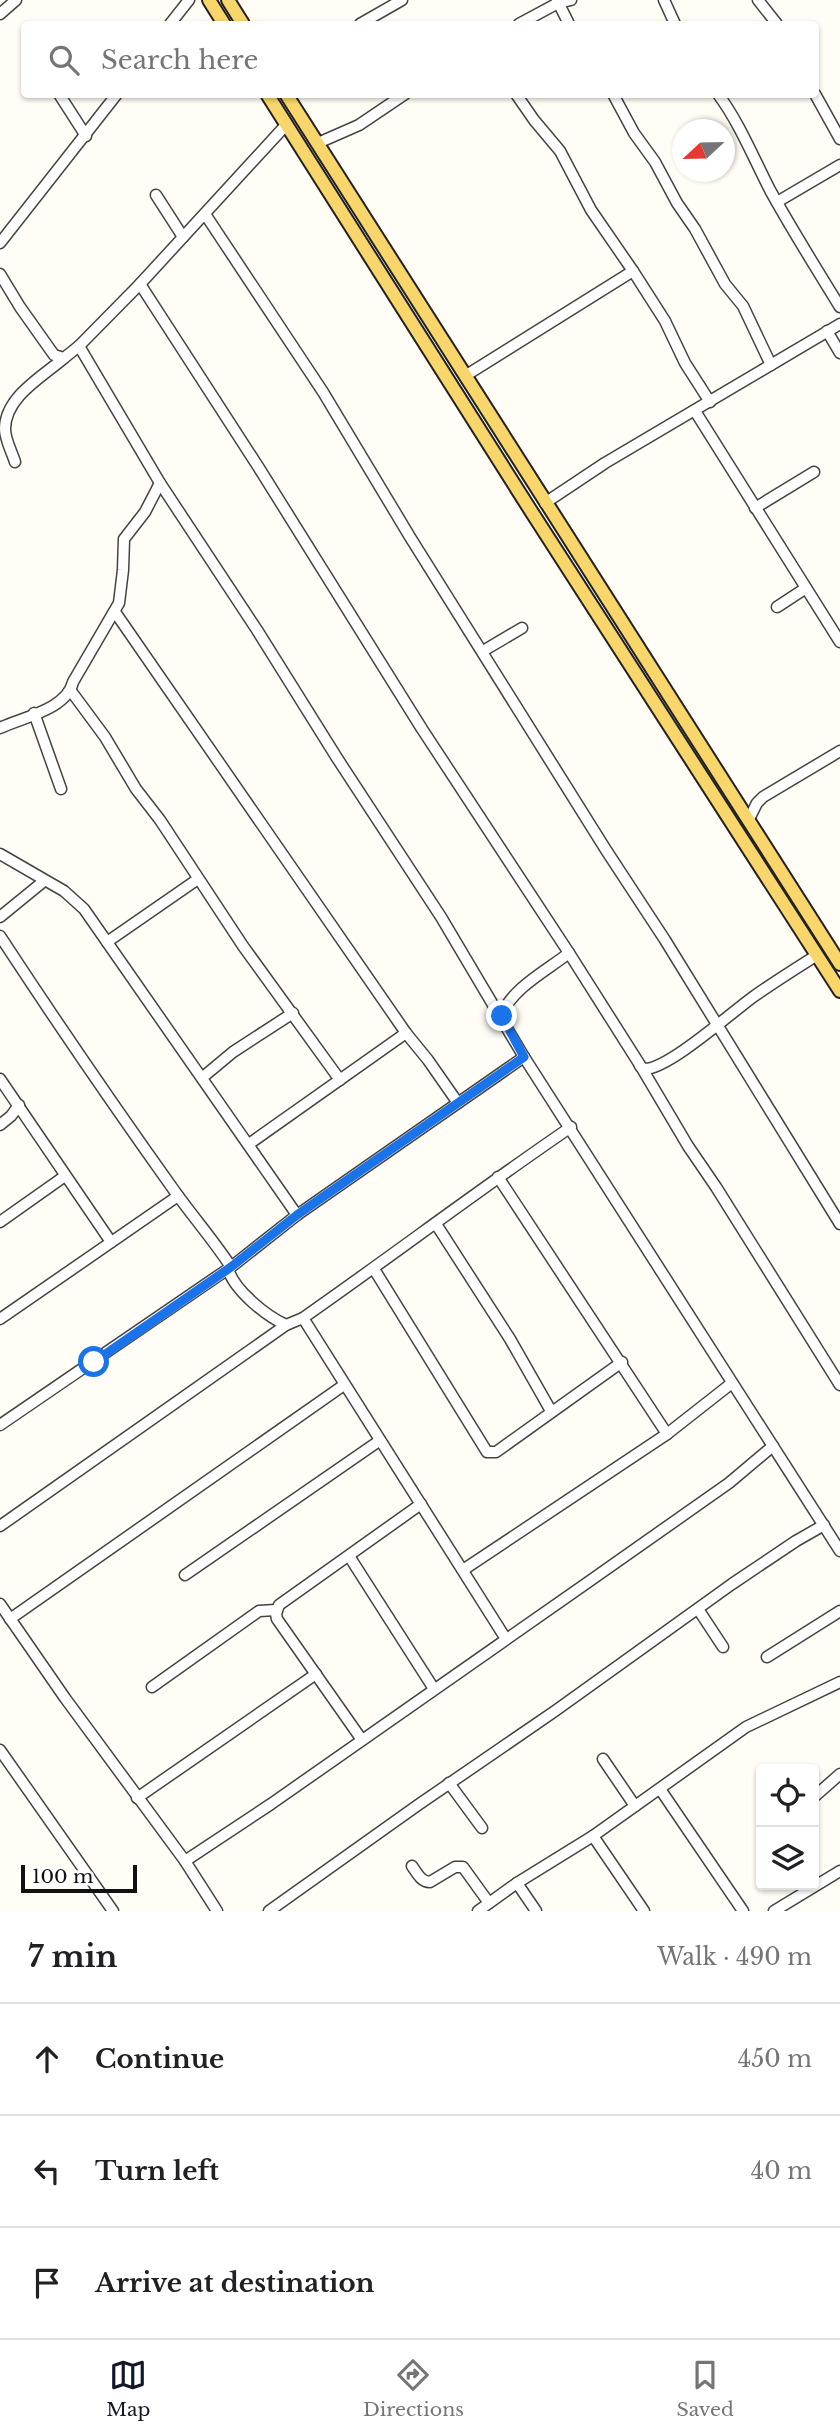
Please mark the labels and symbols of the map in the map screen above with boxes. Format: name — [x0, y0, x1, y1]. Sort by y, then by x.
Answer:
north arrow — [672, 119, 735, 182]
route end — [486, 1000, 517, 1031]
route start — [78, 1346, 109, 1377]
scale bar — [21, 1862, 136, 1894]

